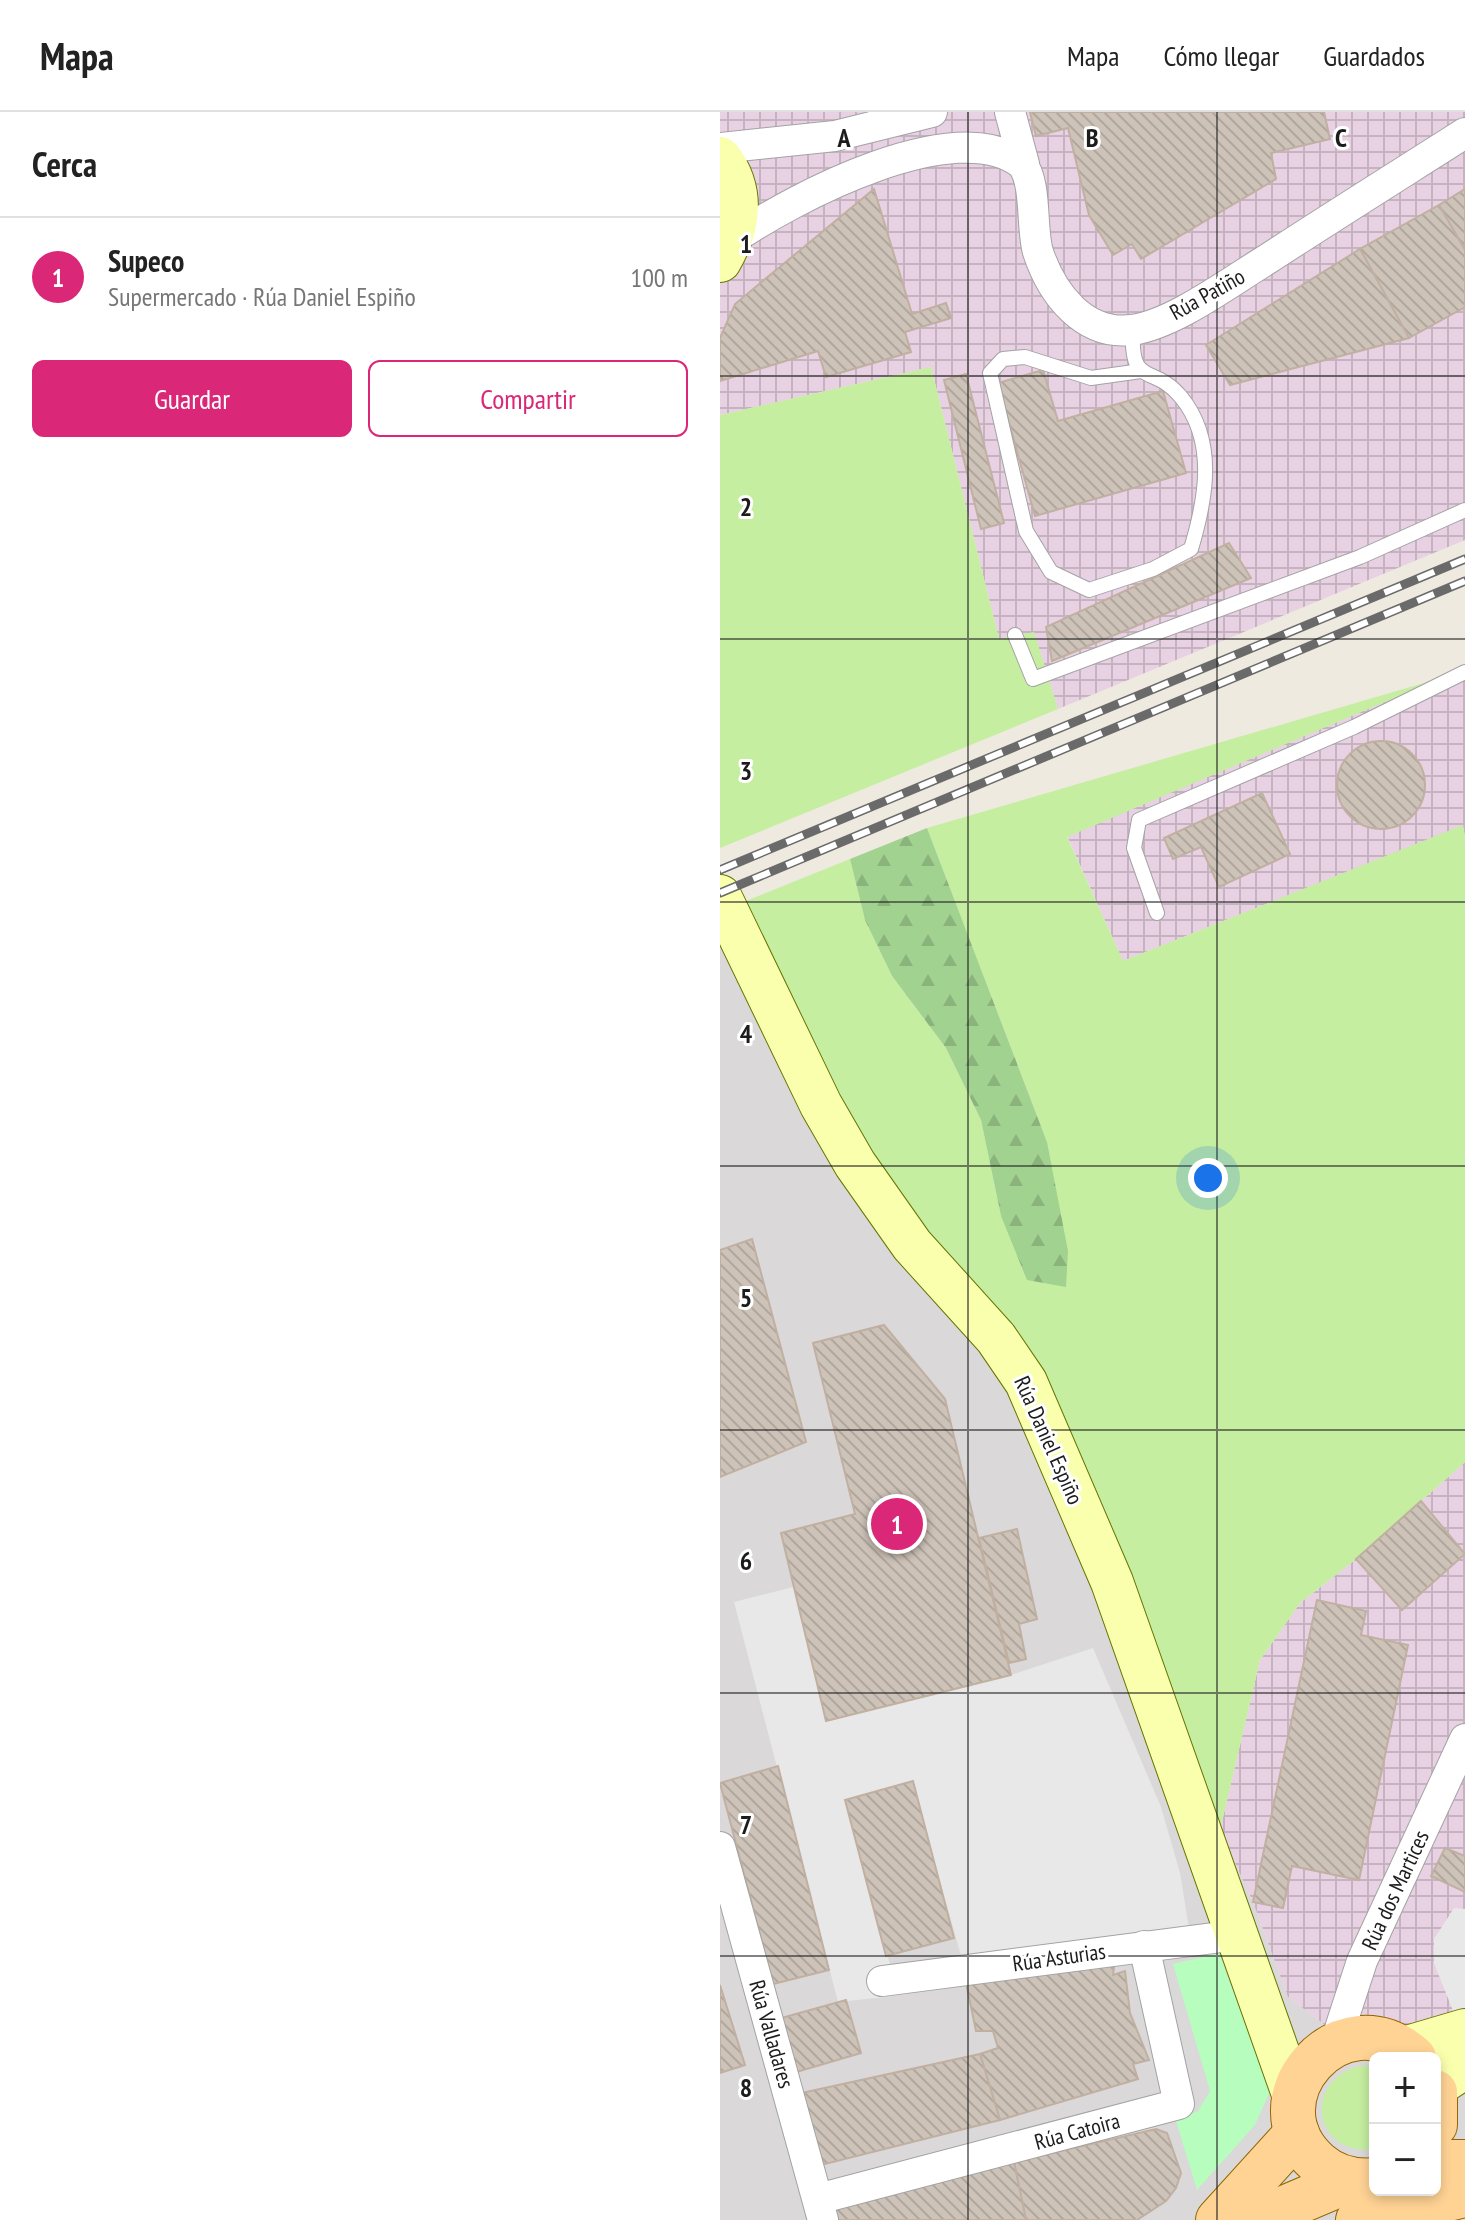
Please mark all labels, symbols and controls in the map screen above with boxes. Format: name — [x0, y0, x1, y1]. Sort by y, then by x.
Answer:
text: Mapa — [40, 31, 114, 80]
text: Mapa — [1067, 37, 1119, 74]
text: Cómo llegar — [1163, 37, 1279, 74]
text: Guardados — [1323, 37, 1425, 74]
text: A — [836, 121, 851, 154]
text: B — [1086, 121, 1099, 154]
text: C — [1335, 121, 1347, 154]
text: Cerca — [32, 142, 97, 186]
text: 1 — [740, 227, 752, 260]
text: Supeco — [108, 241, 184, 280]
text: 1 — [52, 261, 64, 294]
text: 100 m — [630, 261, 688, 294]
street label: Rúa Patiño — [1164, 262, 1250, 326]
text: Supermercado · Rúa Daniel Espiño — [108, 280, 416, 313]
button: Guardar — [32, 360, 352, 437]
button: Compartir — [368, 360, 688, 437]
text: 2 — [740, 490, 752, 523]
text: 3 — [740, 754, 752, 787]
text: 4 — [740, 1017, 753, 1050]
your location — [1188, 1158, 1228, 1198]
text: 5 — [740, 1281, 752, 1314]
street label: Rúa Daniel Espiño — [1008, 1371, 1090, 1509]
pin: 1 — [871, 1494, 923, 1554]
text: 6 — [740, 1544, 752, 1577]
text: 7 — [740, 1808, 752, 1841]
street label: Rúa dos Martices — [1355, 1826, 1435, 1954]
street label: Rúa Asturias — [1011, 1937, 1107, 1977]
street label: Rúa Valladares — [743, 1977, 801, 2091]
map controls — [1369, 2052, 1441, 2196]
button: + — [1369, 2052, 1441, 2124]
text: 8 — [740, 2071, 752, 2104]
street label: Rúa Catoira — [1031, 2106, 1123, 2156]
button: − — [1369, 2124, 1441, 2196]

